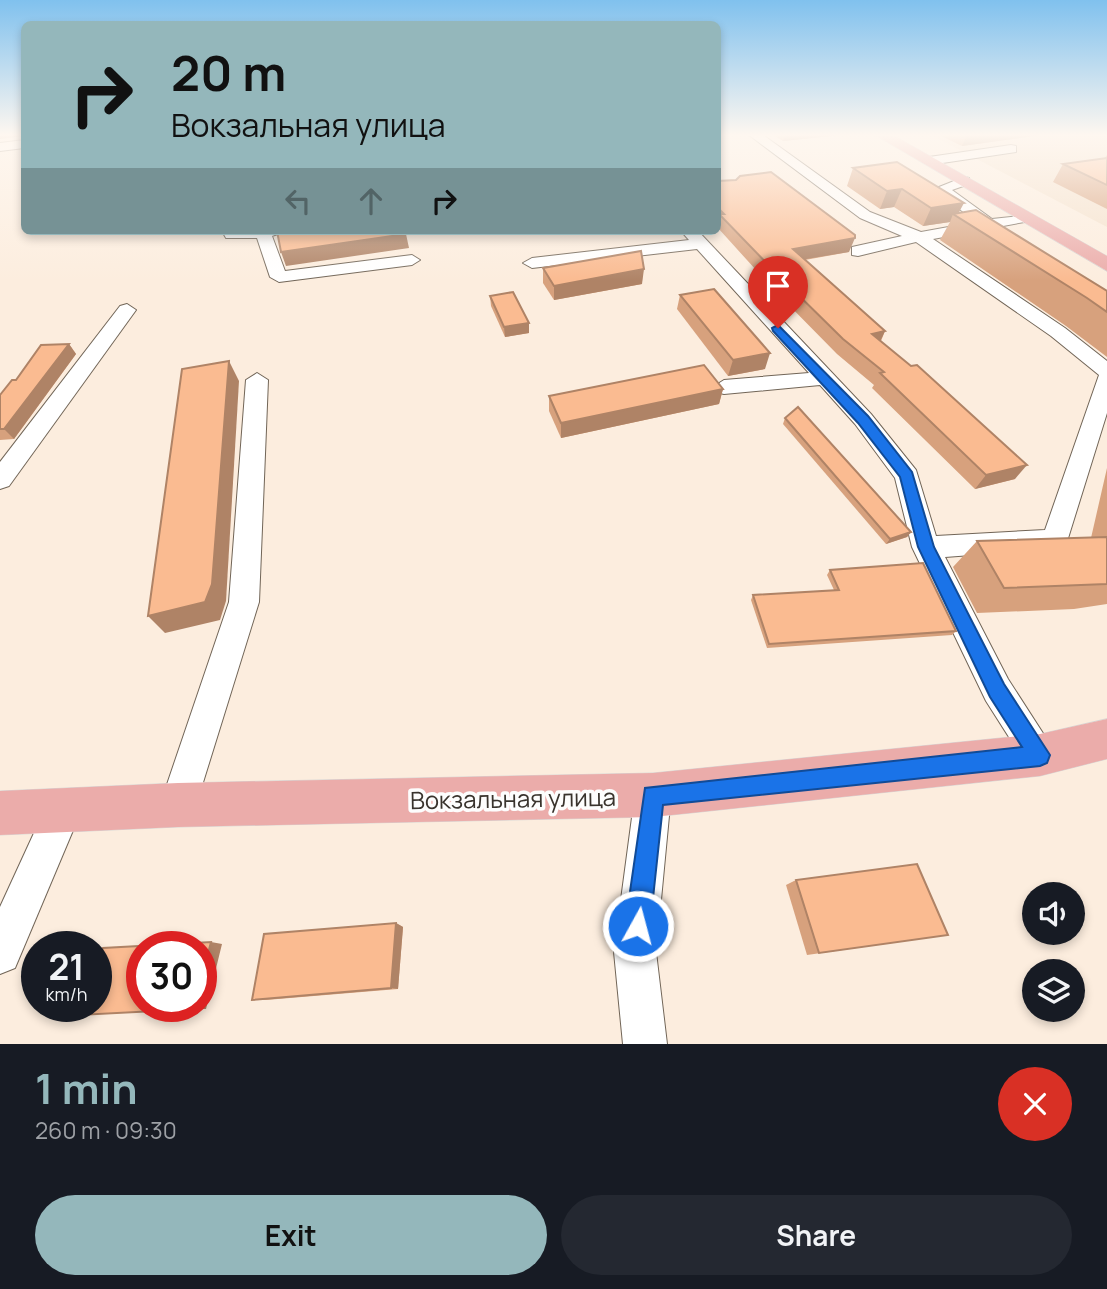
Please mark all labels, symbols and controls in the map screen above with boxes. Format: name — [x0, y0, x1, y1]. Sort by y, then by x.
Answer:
text: 20 m — [171, 39, 286, 106]
icon: right — [56, 49, 147, 140]
text: Вокзальная улица — [171, 103, 446, 147]
icon: left — [279, 182, 317, 220]
icon: ahead — [352, 182, 390, 220]
icon: right — [425, 182, 463, 220]
pin — [748, 256, 808, 328]
icon: arrive — [759, 267, 797, 305]
street label: Вокзальная улица — [410, 780, 616, 816]
map controls — [1022, 882, 1085, 1022]
button: sound — [1022, 882, 1085, 945]
position arrow — [601, 889, 675, 963]
speed limit sign: 30 — [126, 931, 217, 1022]
text: 21 — [48, 943, 85, 991]
button: layers — [1022, 959, 1085, 1022]
text: km/h — [46, 982, 87, 1006]
text: 1 min — [35, 1059, 138, 1117]
button: close — [998, 1067, 1072, 1141]
text: 260 m · 09:30 — [35, 1114, 177, 1146]
button: Exit — [35, 1195, 547, 1275]
button: Share — [561, 1195, 1072, 1275]

